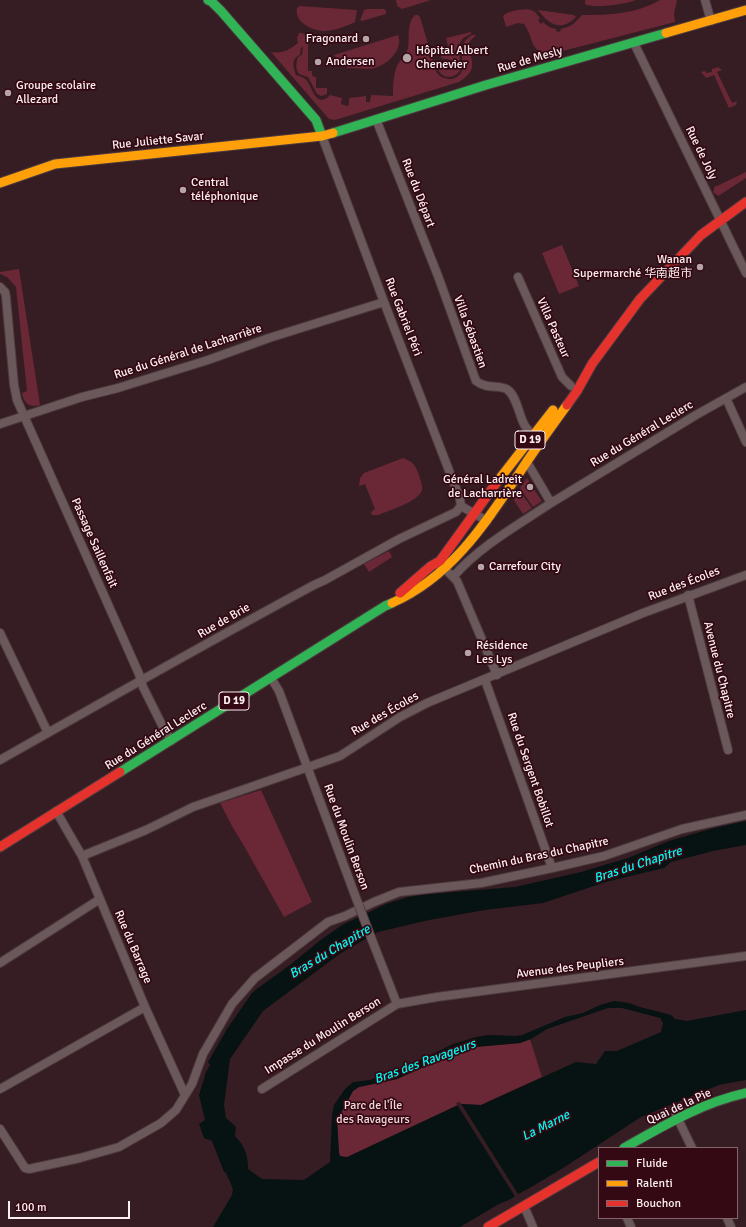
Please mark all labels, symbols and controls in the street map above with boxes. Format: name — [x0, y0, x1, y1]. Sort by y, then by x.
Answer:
place label: Fragonard — [306, 32, 358, 46]
marker: Fragonard — [361, 34, 371, 44]
place label: Hôpital Albert Chenevier — [416, 44, 488, 72]
street label: Rue de Mesly — [496, 44, 564, 76]
marker: Hôpital Albert Chenevier — [401, 52, 413, 64]
place label: Andersen — [326, 55, 374, 69]
marker: Andersen — [313, 57, 323, 67]
place label: Groupe scolaire Allezard — [16, 79, 96, 107]
marker: Groupe scolaire Allezard — [3, 88, 13, 98]
street label: Rue de Joly — [682, 124, 720, 182]
street label: Rue Juliette Savar — [111, 129, 205, 153]
street label: Rue du Départ — [398, 156, 438, 230]
place label: Central téléphonique — [191, 176, 258, 204]
marker: Central téléphonique — [178, 185, 188, 195]
place label: Wanan Supermarché 华南超市 — [573, 253, 692, 281]
marker: Wanan Supermarché 华南超市 — [695, 262, 705, 272]
street label: Rue Gabriel Péri — [381, 276, 425, 358]
street label: Villa Sébastien — [450, 294, 490, 370]
street label: Villa Pasteur — [533, 295, 573, 361]
street label: Rue du Général de Lacharrière — [112, 321, 264, 383]
street label: Rue du Général Leclerc — [588, 398, 696, 470]
road number: D 19 — [515, 431, 545, 449]
place label: Général Ladreit de Lacharrière — [443, 473, 522, 501]
marker: Général Ladreit de Lacharrière — [525, 482, 535, 492]
street label: Passage Saillenfait — [68, 496, 120, 590]
place label: Carrefour City — [489, 560, 561, 574]
marker: Carrefour City — [476, 562, 486, 572]
street label: Rue des Écoles — [646, 564, 722, 604]
street label: Rue de Brie — [195, 600, 253, 642]
street label: Avenue du Chapitre — [700, 620, 738, 720]
place label: Résidence Les Lys — [476, 639, 528, 667]
marker: Résidence Les Lys — [463, 648, 473, 658]
street label: Rue des Écoles — [349, 689, 421, 739]
road number: D 19 — [219, 692, 249, 710]
street label: Rue du Général Leclerc — [102, 699, 210, 773]
street label: Rue du Sergent Bobillot — [504, 711, 556, 829]
street label: Rue du Moulin Berson — [320, 782, 372, 892]
street label: Chemin du Bras du Chapitre — [468, 834, 610, 878]
water label: Bras du Chapitre — [592, 843, 684, 887]
street label: Rue du Barrage — [111, 908, 155, 986]
water label: Bras du Chapitre — [287, 922, 373, 982]
street label: Avenue des Peupliers — [515, 954, 625, 982]
street label: Impasse du Moulin Berson — [262, 994, 384, 1078]
water label: Bras des Ravageurs — [372, 1036, 478, 1088]
street label: Quai de la Pie — [644, 1086, 714, 1128]
park label: Parc de l'Île des Ravageurs — [336, 1099, 410, 1127]
water label: La Marne — [519, 1107, 573, 1145]
legend — [598, 1147, 738, 1219]
text: Fluide — [636, 1156, 668, 1171]
text: Ralenti — [636, 1176, 673, 1191]
scale bar — [10, 1193, 132, 1219]
text: Bouchon — [636, 1196, 681, 1211]
text: 100 m — [15, 1200, 47, 1215]

